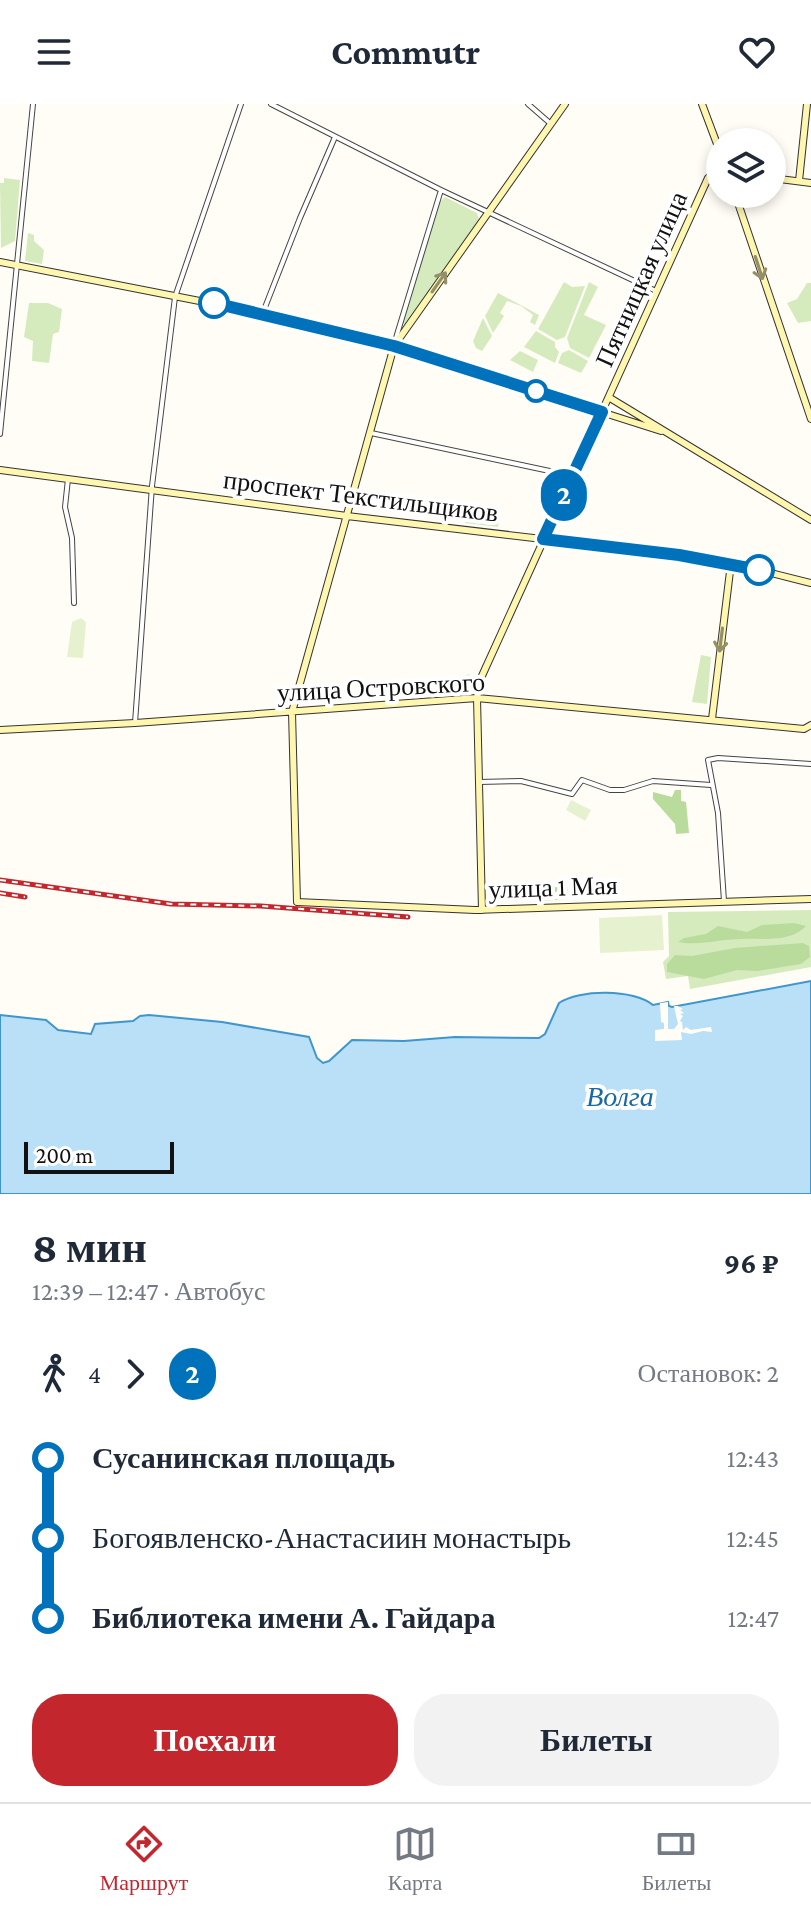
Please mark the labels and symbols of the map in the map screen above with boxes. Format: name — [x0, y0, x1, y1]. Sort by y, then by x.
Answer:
street label: Пятницкая улица — [590, 187, 693, 371]
one-way arrow — [753, 255, 767, 280]
one-way arrow — [431, 271, 447, 293]
unlabelled marker — [199, 288, 229, 318]
unlabelled marker — [525, 380, 547, 402]
street label: проспект Текстильщиков — [222, 465, 500, 528]
line badge: 2 — [538, 469, 590, 521]
unlabelled marker — [744, 555, 774, 585]
one-way arrow — [713, 627, 728, 653]
street label: улица Островского — [276, 668, 486, 707]
street label: улица 1 Мая — [488, 871, 618, 904]
water label: Волга — [586, 1081, 654, 1112]
scale bar — [24, 1138, 174, 1174]

